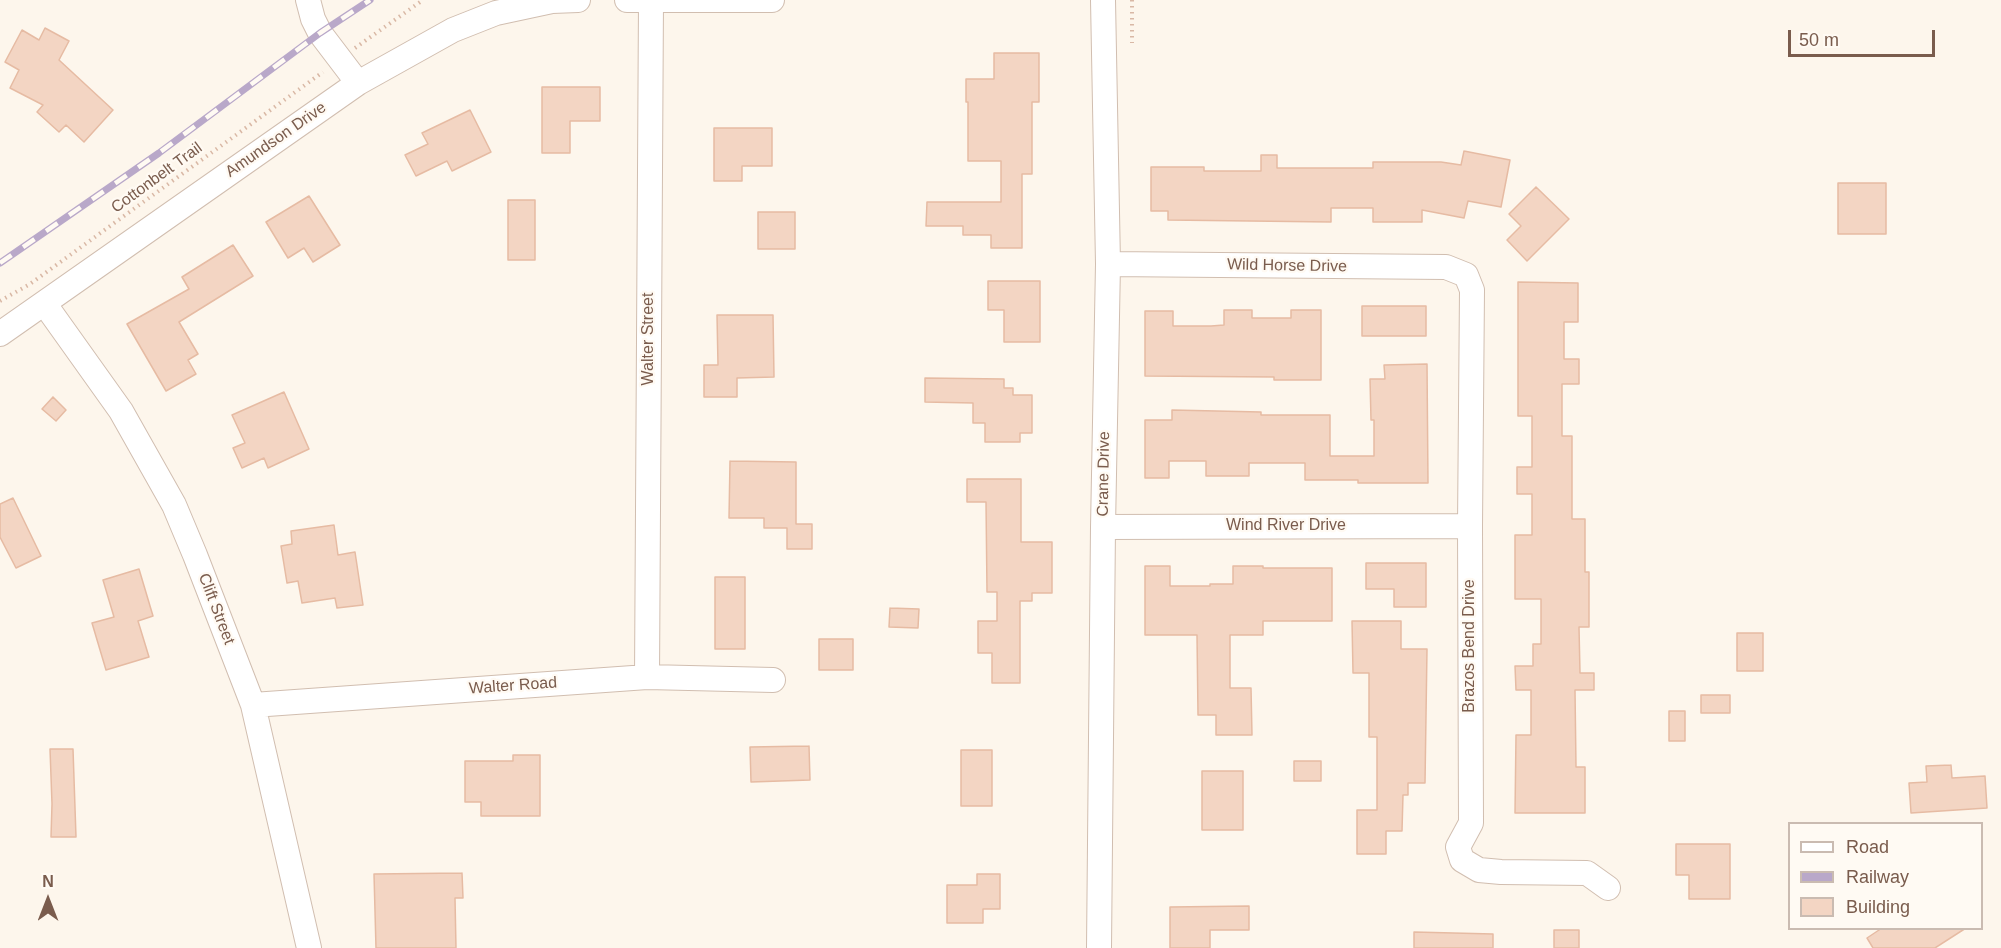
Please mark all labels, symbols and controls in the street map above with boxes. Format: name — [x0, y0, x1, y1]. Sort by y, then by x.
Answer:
scale bar — [1791, 18, 1938, 56]
text: 50 m — [1799, 30, 1839, 50]
street label: Amundson Drive — [222, 98, 330, 182]
street label: Cottonbelt Trail — [108, 139, 206, 217]
street label: Wild Horse Drive — [1227, 255, 1347, 277]
street label: Walter Street — [639, 293, 659, 385]
street label: Crane Drive — [1094, 431, 1114, 517]
street label: Wind River Drive — [1226, 516, 1346, 536]
street label: Clift Street — [194, 571, 238, 647]
street label: Brazos Bend Drive — [1460, 579, 1480, 713]
street label: Walter Road — [468, 673, 558, 699]
legend — [1788, 822, 1983, 930]
text: Road — [1846, 837, 1889, 857]
text: Railway — [1846, 867, 1909, 887]
north arrow — [18, 870, 78, 930]
text: N — [42, 873, 54, 890]
text: Building — [1846, 897, 1910, 917]

